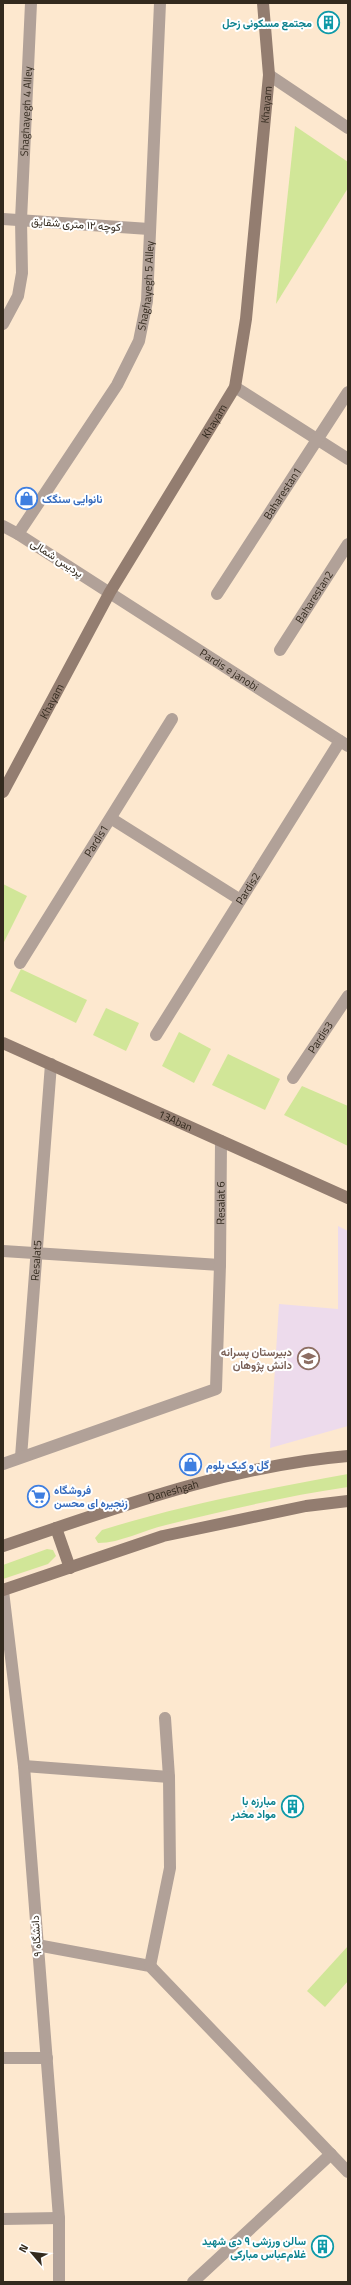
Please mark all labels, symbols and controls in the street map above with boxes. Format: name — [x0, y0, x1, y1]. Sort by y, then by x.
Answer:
building icon: مجتمع مسکونی زحل — [315, 10, 341, 36]
place label: مجتمع مسکونی زحل — [222, 15, 312, 31]
street label: Shaghayegh 4 Alley — [16, 65, 36, 157]
street label: Khayam — [256, 85, 276, 124]
street label: کوچه ۱۲ متری شقایق — [31, 213, 121, 235]
street label: Shaghayegh 5 Alley — [133, 240, 158, 332]
street label: Khayam — [198, 401, 231, 441]
street label: Baharestan1 — [259, 464, 305, 523]
shop icon: نانوایی سنگک — [13, 486, 39, 512]
place label: نانوایی سنگک — [42, 491, 103, 507]
street label: پردیس شمالی — [27, 535, 87, 581]
street label: Baharestan2 — [291, 568, 337, 626]
street label: Pardis e janobi — [197, 645, 262, 695]
street label: Khayam — [36, 681, 68, 722]
street label: Pardis1 — [80, 822, 112, 860]
street label: Pardis2 — [232, 869, 264, 908]
street label: Pardis3 — [304, 1018, 337, 1056]
street label: 13Aban — [156, 1106, 195, 1135]
street label: Resalat 6 — [212, 1181, 229, 1225]
street label: Resalat5 — [26, 1240, 46, 1282]
place label: دبیرستان پسرانه دانش پژوهان — [221, 1344, 293, 1373]
school or university icon: دبیرستان پسرانه دانش پژوهان — [295, 1345, 321, 1371]
shop icon: گل و کیک بلوم — [177, 1452, 203, 1478]
place label: گل و کیک بلوم — [206, 1457, 269, 1473]
street label: Daneshgah — [146, 1476, 200, 1506]
place label: فروشگاه زنجیره ای محسن — [54, 1482, 128, 1511]
supermarket icon: فروشگاه زنجیره ای محسن — [26, 1483, 52, 1509]
place label: مبارزه با مواد مخدر — [230, 1793, 276, 1822]
building icon: مبارزه با مواد مخدر — [279, 1794, 305, 1820]
street label: دانشگاه ۹ — [27, 1915, 45, 1957]
north arrow — [12, 2233, 52, 2273]
place label: سالن ورزشی ۹ دی شهید غلام‌عباس مبارکی — [202, 2233, 306, 2262]
building icon: سالن ورزشی ۹ دی شهید غلام‌عباس مبارکی — [309, 2234, 335, 2260]
text: N — [14, 2241, 32, 2255]

